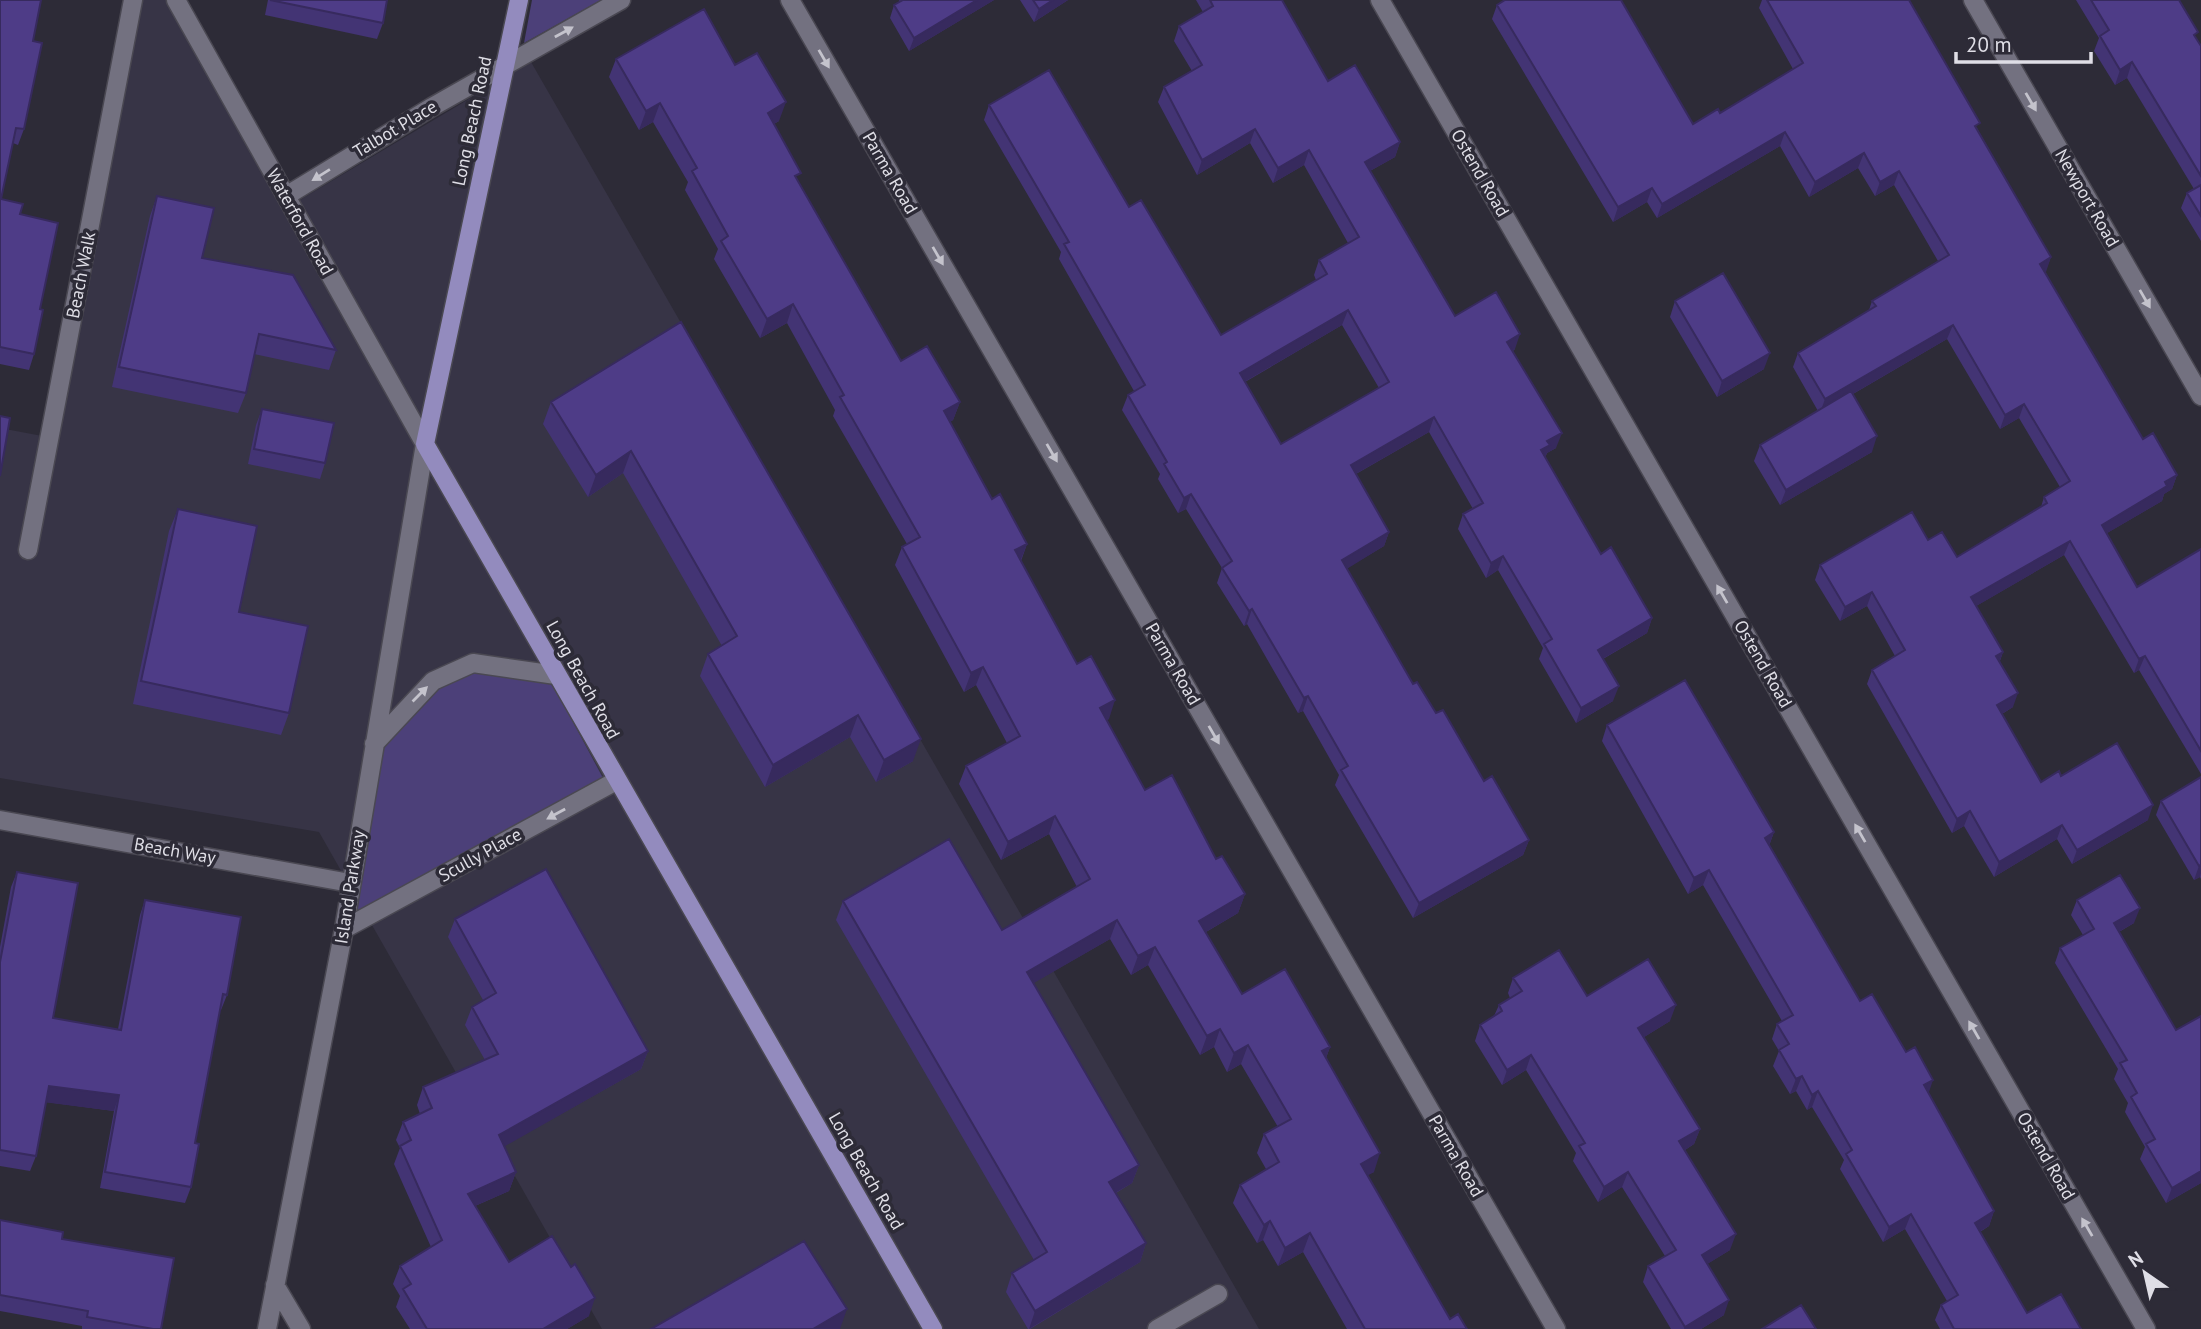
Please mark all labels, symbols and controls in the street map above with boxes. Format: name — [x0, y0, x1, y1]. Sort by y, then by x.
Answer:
scale bar — [1956, 21, 2091, 65]
one-way arrow — [554, 26, 573, 38]
text: 20 m — [1966, 31, 2012, 58]
one-way arrow — [818, 50, 830, 69]
street label: Long Beach Road — [447, 54, 496, 188]
one-way arrow — [2025, 92, 2037, 111]
street label: Talbot Place — [349, 95, 441, 163]
street label: Ostend Road — [1446, 125, 1515, 221]
street label: Parma Road — [858, 128, 923, 218]
street label: Newport Road — [2050, 145, 2125, 251]
street label: Waterford Road — [262, 165, 339, 279]
one-way arrow — [312, 168, 331, 181]
street label: Beach Walk — [61, 229, 100, 320]
one-way arrow — [932, 247, 944, 266]
one-way arrow — [2139, 289, 2151, 308]
one-way arrow — [1045, 444, 1058, 463]
one-way arrow — [1716, 584, 1728, 603]
street label: Ostend Road — [1729, 616, 1798, 712]
street label: Long Beach Road — [541, 617, 625, 743]
street label: Parma Road — [1141, 619, 1206, 709]
one-way arrow — [412, 686, 428, 703]
one-way arrow — [1208, 726, 1220, 745]
one-way arrow — [545, 807, 565, 819]
street label: Scully Place — [434, 822, 525, 887]
one-way arrow — [1854, 824, 1866, 843]
street label: Island Parkway — [329, 828, 370, 946]
street label: Beach Way — [132, 832, 218, 869]
one-way arrow — [1968, 1021, 1980, 1040]
street label: Long Beach Road — [824, 1108, 909, 1234]
street label: Ostend Road — [2012, 1108, 2081, 1204]
street label: Parma Road — [1424, 1111, 1489, 1201]
one-way arrow — [2081, 1218, 2093, 1237]
north arrow — [2110, 1238, 2180, 1308]
text: N — [2124, 1245, 2147, 1272]

